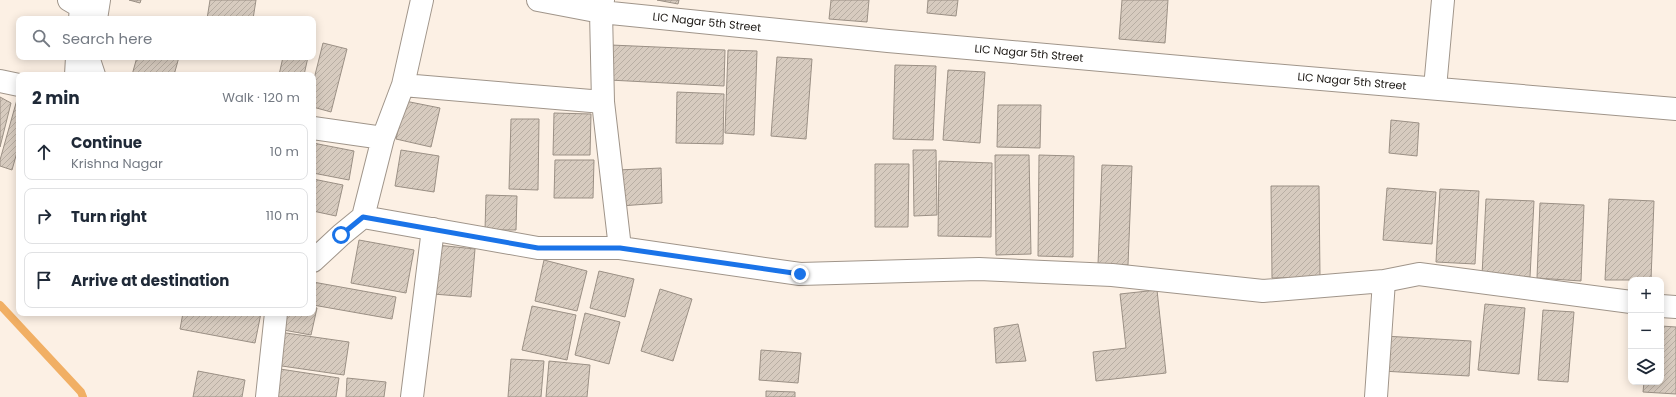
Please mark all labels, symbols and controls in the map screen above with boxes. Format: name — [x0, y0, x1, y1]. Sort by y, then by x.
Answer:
street label: LIC Nagar 5th Street — [652, 8, 762, 36]
search box — [16, 16, 316, 60]
icon: search — [30, 27, 52, 49]
text: Search here — [62, 28, 152, 49]
street label: LIC Nagar 5th Street — [974, 40, 1084, 66]
street label: LIC Nagar 5th Street — [1297, 68, 1407, 94]
text: 2 min — [32, 86, 80, 110]
text: Walk · 120 m — [222, 88, 300, 107]
text: Continue — [71, 132, 142, 153]
icon: ahead — [33, 141, 55, 163]
text: 10 m — [270, 142, 299, 161]
text: Krishna Nagar — [71, 154, 163, 173]
icon: right — [33, 205, 55, 227]
text: Turn right — [71, 206, 147, 227]
text: 110 m — [266, 206, 299, 225]
route start — [332, 226, 350, 244]
route end — [791, 265, 809, 283]
icon: arrive — [33, 269, 55, 291]
text: Arrive at destination — [71, 270, 229, 291]
map controls — [1628, 277, 1664, 385]
button: + — [1628, 277, 1664, 313]
button: − — [1628, 313, 1664, 349]
button: layers — [1628, 349, 1664, 385]

